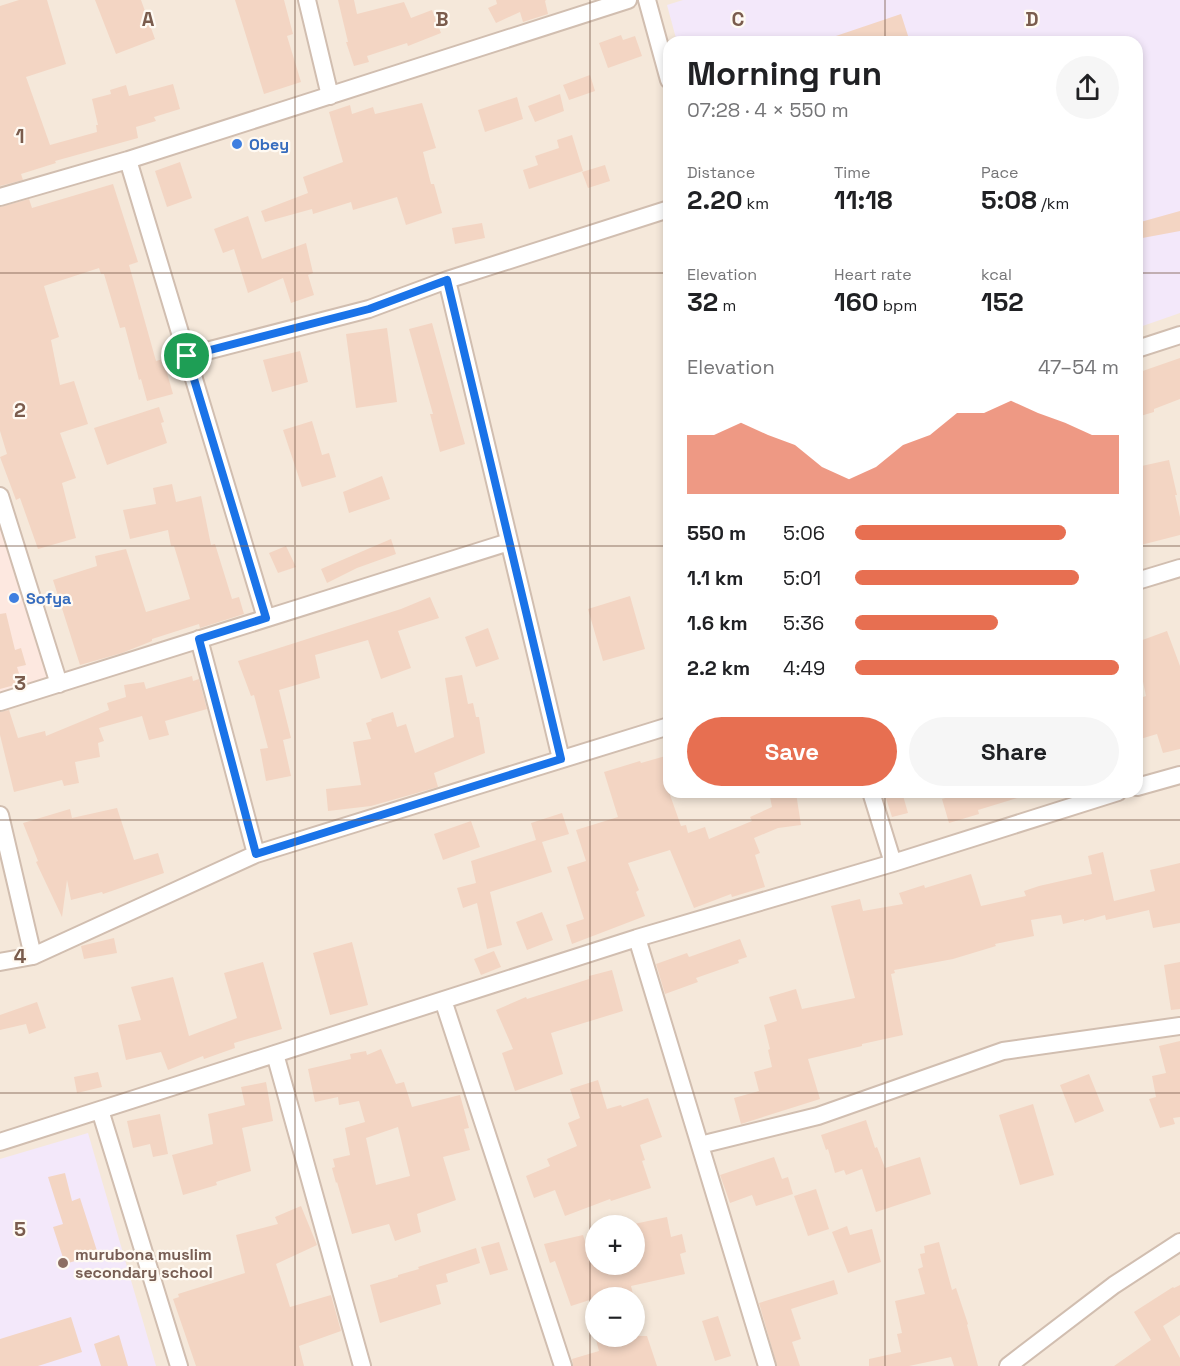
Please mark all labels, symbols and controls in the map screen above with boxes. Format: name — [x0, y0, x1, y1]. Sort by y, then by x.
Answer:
text: A — [142, 6, 155, 32]
text: B — [435, 6, 449, 32]
text: C — [732, 6, 745, 32]
text: D — [1025, 6, 1039, 32]
text: Morning run — [687, 53, 882, 95]
button: share — [1056, 56, 1119, 119]
text: 07:28 · 4 × 550 m — [687, 97, 849, 123]
text: 1 — [15, 123, 25, 149]
place label: Obey — [249, 134, 289, 155]
marker: Obey — [230, 137, 244, 151]
text: Distance — [687, 162, 755, 183]
text: Time — [834, 162, 870, 183]
text: Pace — [981, 162, 1018, 183]
text: 2.20 — [687, 183, 742, 217]
text: 11:18 — [834, 183, 893, 217]
text: 5:08 — [981, 183, 1037, 217]
text: km — [742, 193, 769, 214]
text: /km — [1037, 193, 1069, 214]
text: Elevation — [687, 264, 757, 285]
text: Heart rate — [834, 264, 912, 285]
text: kcal — [981, 264, 1012, 285]
text: 32 — [687, 285, 718, 319]
text: 160 — [834, 285, 879, 319]
text: 152 — [981, 285, 1024, 319]
text: m — [718, 295, 736, 316]
text: bpm — [879, 295, 917, 316]
pin — [161, 330, 212, 381]
icon: arrive — [170, 339, 203, 372]
text: Elevation — [687, 354, 775, 380]
text: 47–54 m — [1038, 354, 1119, 380]
text: 2 — [14, 397, 26, 423]
text: 550 m — [687, 520, 746, 546]
text: 5:06 — [783, 520, 825, 546]
text: 1.1 km — [687, 565, 743, 591]
text: 5:01 — [783, 565, 821, 591]
place label: Sofya — [26, 588, 71, 609]
marker: Sofya — [7, 591, 21, 605]
text: 1.6 km — [687, 610, 748, 636]
text: 5:36 — [783, 610, 824, 636]
text: 2.2 km — [687, 655, 750, 681]
text: 4:49 — [783, 655, 825, 681]
text: 3 — [14, 670, 26, 696]
button: Save — [687, 717, 897, 786]
button: Share — [909, 717, 1119, 786]
text: 4 — [14, 943, 27, 969]
map controls — [585, 1215, 645, 1347]
button: + — [585, 1215, 645, 1275]
text: 5 — [14, 1216, 26, 1242]
place label: murubona muslim secondary school — [75, 1244, 213, 1283]
marker: murubona muslim secondary school — [56, 1256, 70, 1270]
button: − — [585, 1287, 645, 1347]

